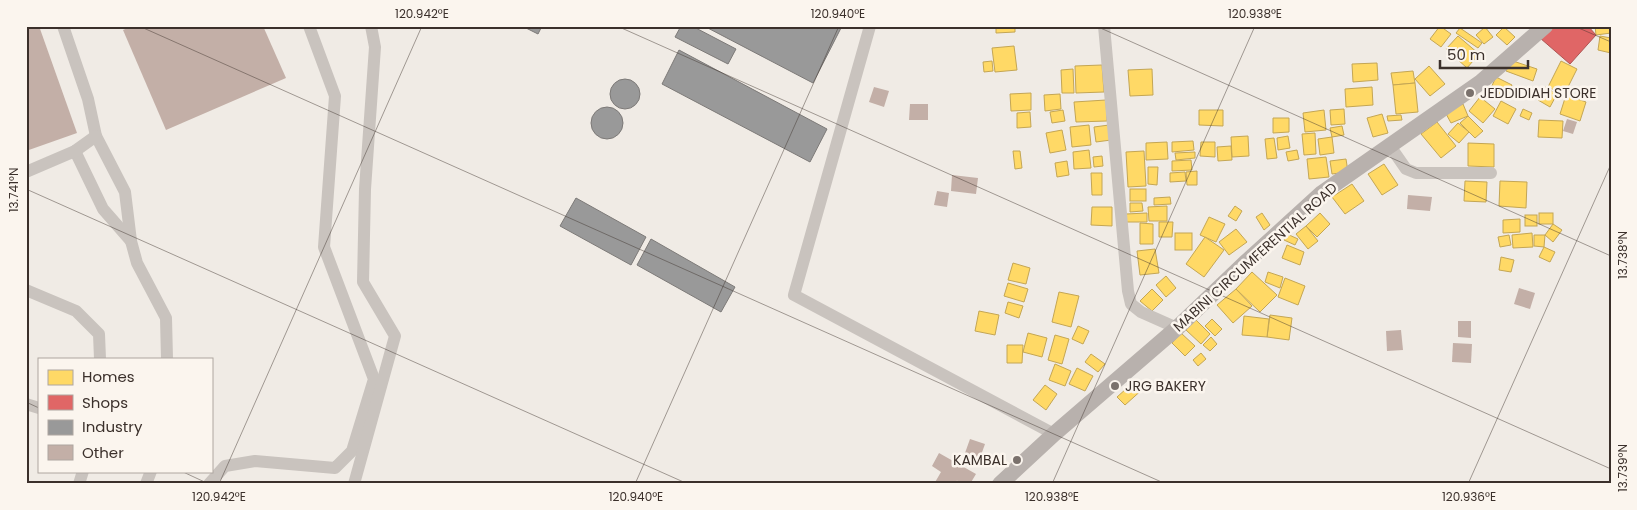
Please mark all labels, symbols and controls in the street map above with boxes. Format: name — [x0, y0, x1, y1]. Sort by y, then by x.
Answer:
text: 120.942°E — [395, 5, 449, 22]
text: 120.940°E — [811, 5, 865, 22]
text: 120.938°E — [1228, 5, 1282, 22]
scale bar — [1440, 38, 1527, 70]
text: 50 m — [1447, 44, 1485, 65]
place label: JEDDIDIAH STORE — [1480, 83, 1597, 103]
marker: JEDDIDIAH STORE — [1464, 87, 1476, 99]
text: 13.741°N — [5, 168, 22, 212]
street label: MABINI CIRCUMFERENTIAL ROAD — [1169, 178, 1341, 336]
text: 13.738°N — [1614, 231, 1631, 279]
legend — [38, 358, 212, 472]
text: Homes — [82, 366, 135, 387]
place label: JRG BAKERY — [1125, 376, 1206, 396]
marker: JRG BAKERY — [1109, 380, 1121, 392]
text: Shops — [82, 392, 128, 413]
text: Industry — [82, 416, 143, 437]
text: Other — [82, 442, 124, 463]
text: 13.739°N — [1614, 444, 1631, 492]
place label: KAMBAL — [953, 450, 1007, 470]
marker: KAMBAL — [1011, 454, 1023, 466]
text: 120.942°E — [192, 488, 246, 505]
text: 120.940°E — [609, 488, 663, 505]
text: 120.938°E — [1025, 488, 1079, 505]
text: 120.936°E — [1442, 488, 1496, 505]

